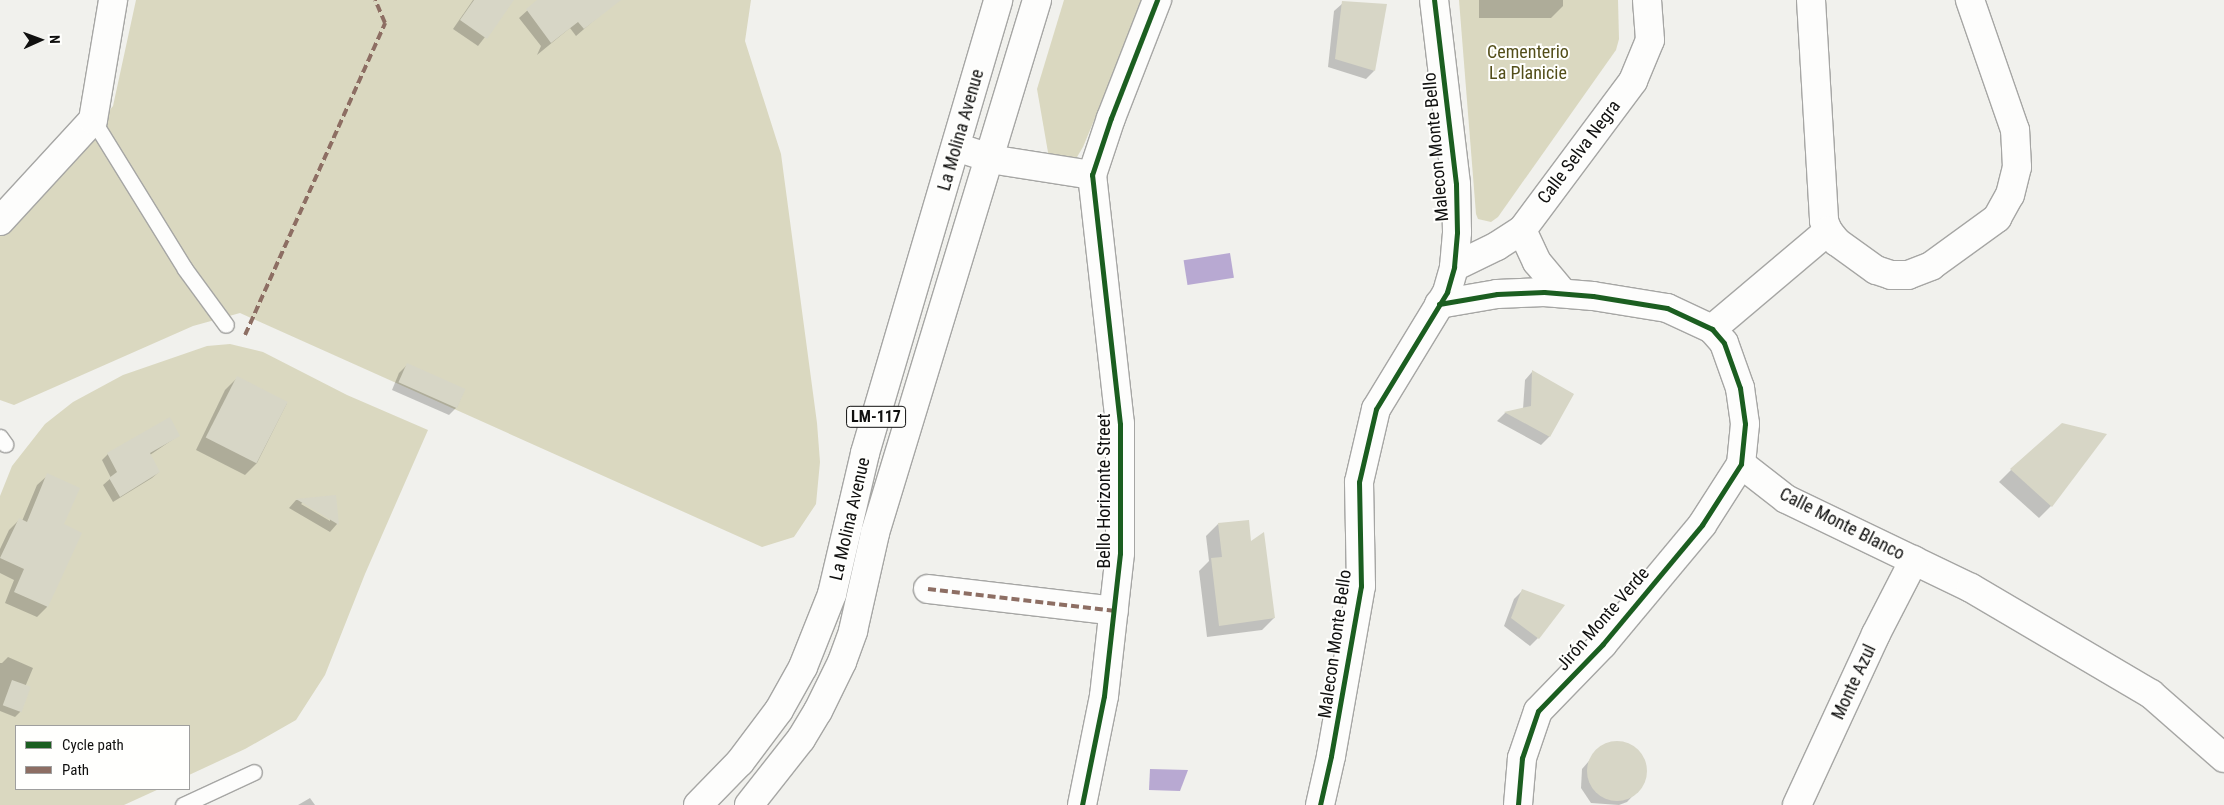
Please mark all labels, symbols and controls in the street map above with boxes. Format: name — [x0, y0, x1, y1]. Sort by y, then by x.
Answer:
north arrow — [15, 15, 65, 65]
text: N — [47, 35, 63, 44]
park label: Cementerio La Planicie — [1487, 42, 1569, 84]
street label: La Molina Avenue — [933, 67, 989, 193]
street label: Malecon Monte Bello — [1419, 71, 1453, 223]
street label: Calle Selva Negra — [1533, 96, 1625, 208]
road number: LM-117 — [846, 404, 906, 431]
street label: Bello Horizonte Street — [1093, 413, 1115, 569]
street label: La Molina Avenue — [825, 455, 875, 583]
street label: Calle Monte Blanco — [1776, 483, 1908, 565]
street label: Jirón Monte Verde — [1552, 563, 1654, 675]
street label: Malecon Monte Bello — [1314, 568, 1356, 720]
street label: Monte Azul — [1827, 641, 1881, 723]
legend — [15, 725, 190, 790]
text: Cycle path — [62, 736, 124, 754]
text: Path — [62, 761, 89, 779]

